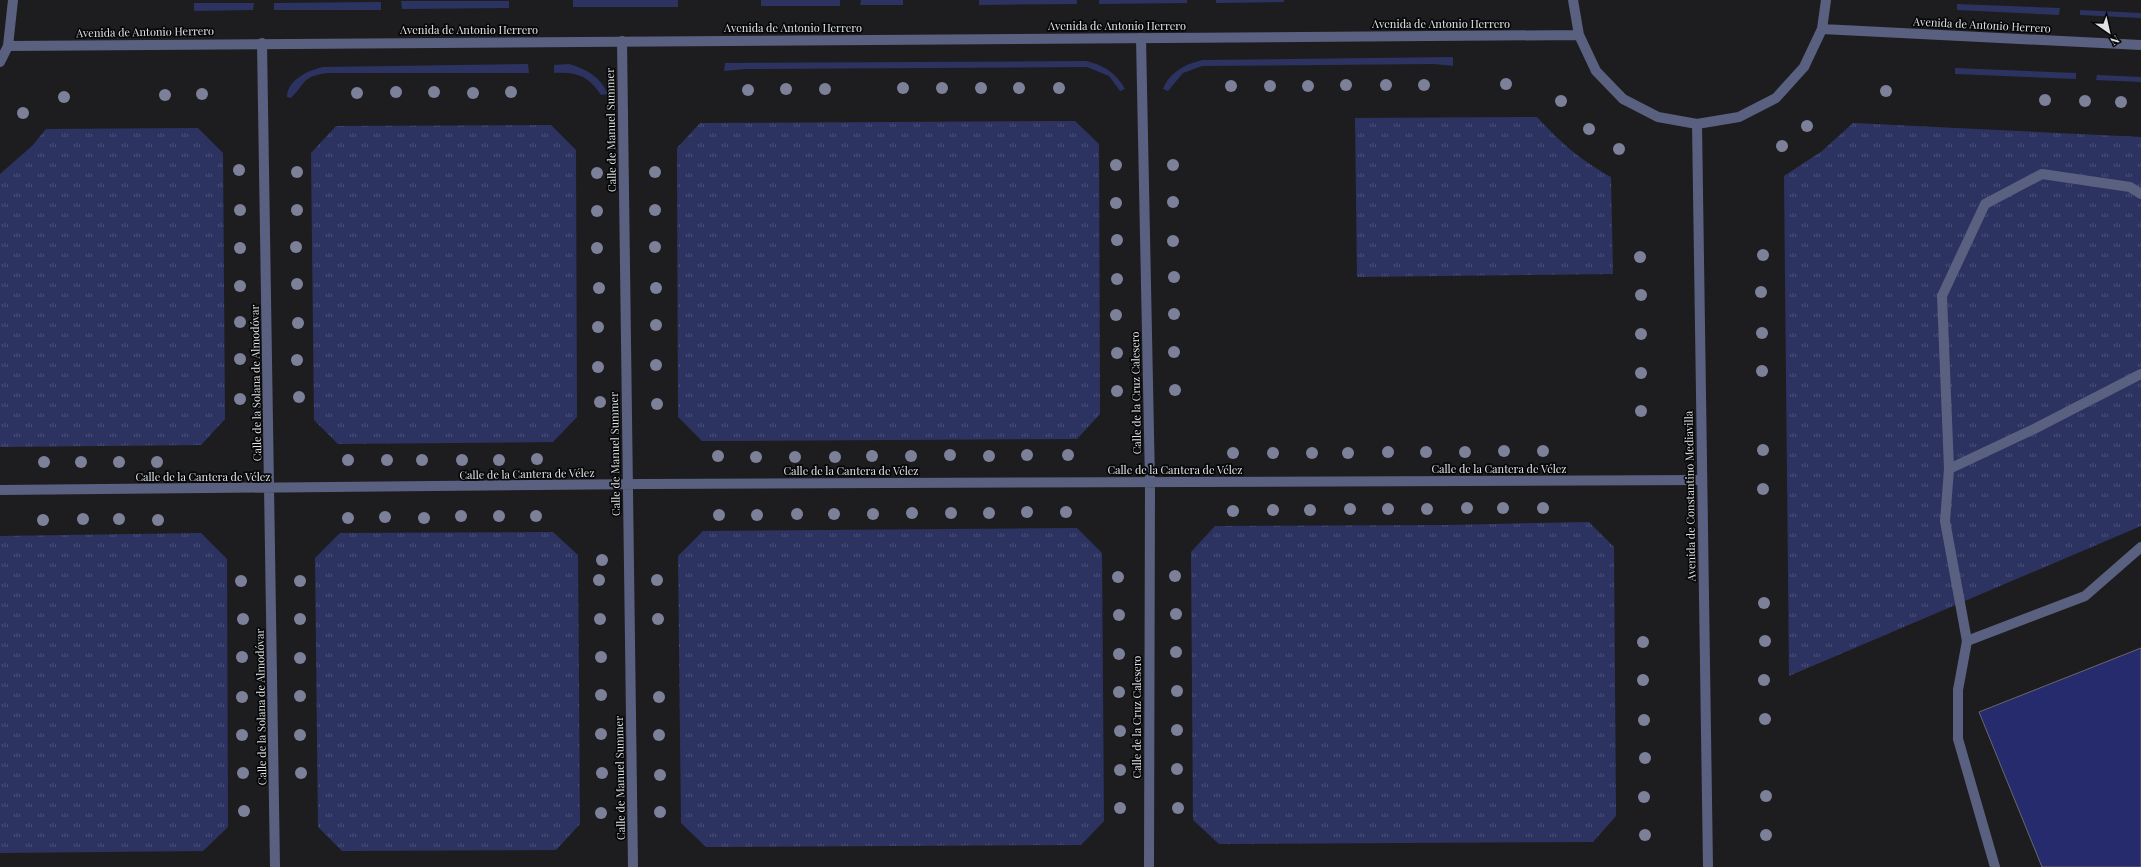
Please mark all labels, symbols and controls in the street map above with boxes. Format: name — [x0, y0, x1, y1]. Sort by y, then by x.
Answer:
north arrow — [2089, 12, 2129, 52]
street label: Avenida de Antonio Herrero — [1912, 13, 2051, 36]
street label: Avenida de Antonio Herrero — [1371, 16, 1510, 31]
street label: Avenida de Antonio Herrero — [1047, 18, 1186, 33]
street label: Avenida de Antonio Herrero — [723, 20, 862, 35]
street label: Avenida de Antonio Herrero — [399, 22, 538, 37]
street label: Avenida de Antonio Herrero — [75, 23, 214, 40]
text: N — [2107, 32, 2122, 49]
street label: Calle de Manuel Summer — [602, 68, 619, 192]
street label: Calle de la Solana de Almodóvar — [247, 305, 264, 461]
street label: Calle de la Cruz Calesero — [1127, 331, 1144, 455]
street label: Calle de Manuel Summer — [606, 392, 623, 516]
street label: Avenida de Constantino Mediavilla — [1681, 410, 1699, 582]
street label: Calle de la Cantera de Vélez — [1431, 461, 1567, 476]
street label: Calle de la Cantera de Vélez — [1107, 462, 1243, 477]
street label: Calle de la Cantera de Vélez — [783, 463, 919, 478]
street label: Calle de la Cantera de Vélez — [459, 465, 595, 482]
street label: Calle de la Cantera de Vélez — [135, 469, 271, 484]
street label: Calle de la Solana de Almodóvar — [252, 629, 269, 785]
street label: Calle de la Cruz Calesero — [1129, 656, 1144, 778]
street label: Calle de Manuel Summer — [611, 716, 628, 840]

